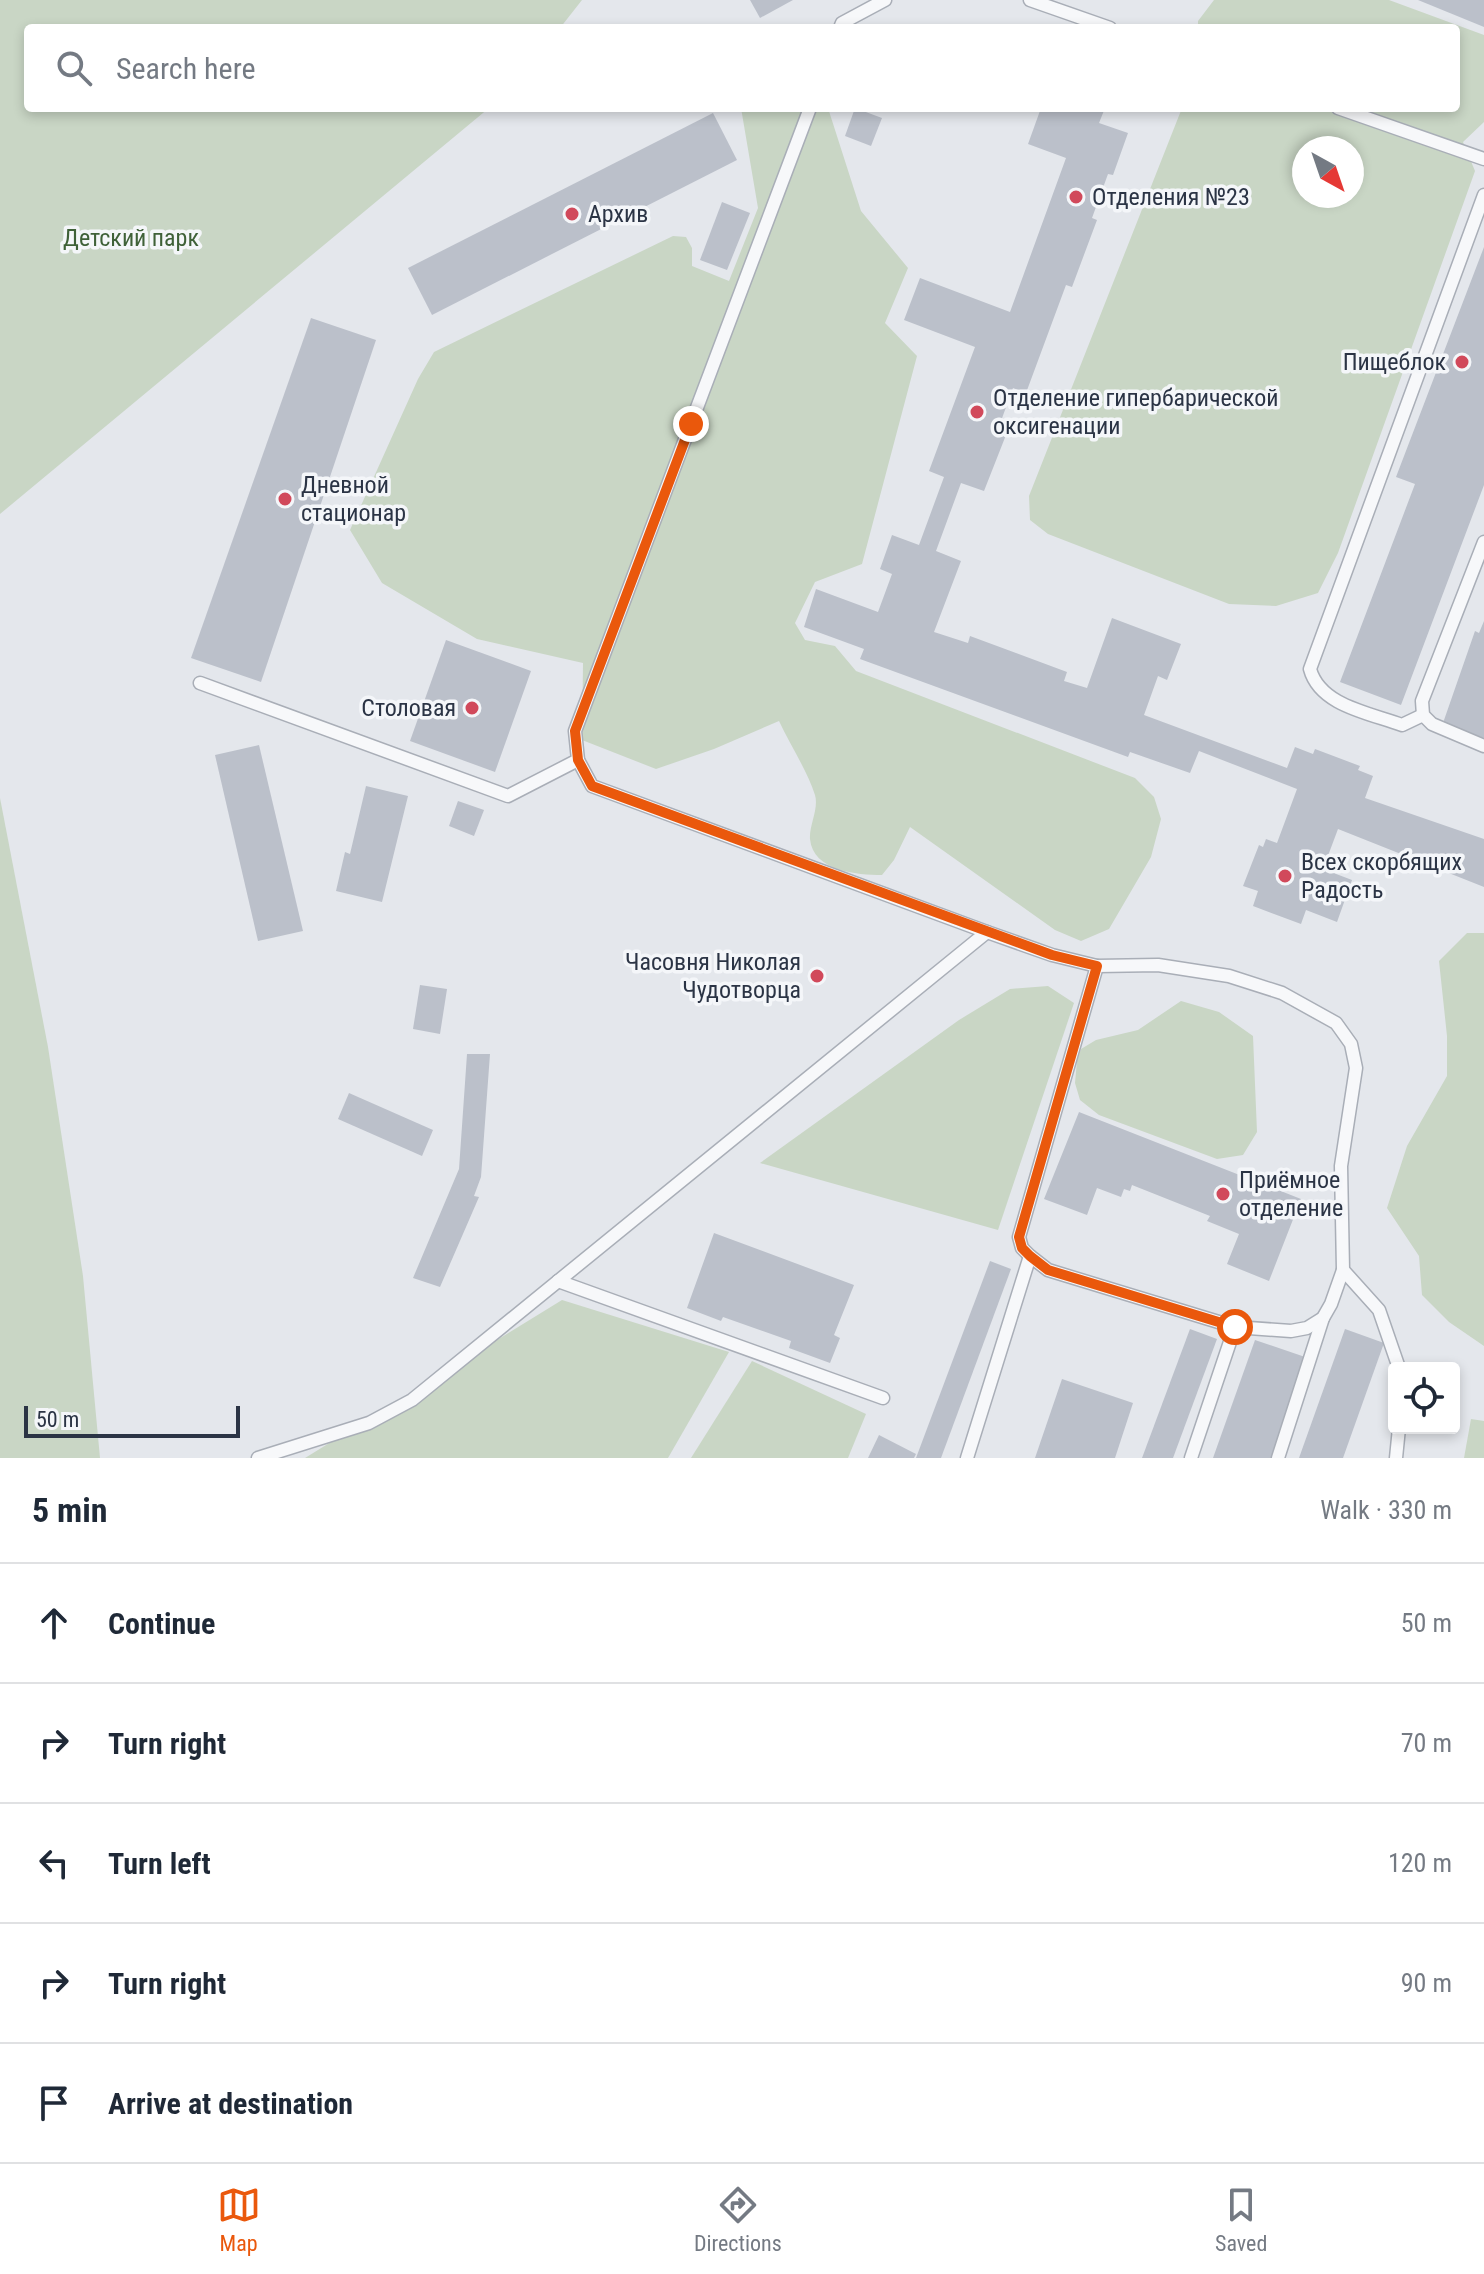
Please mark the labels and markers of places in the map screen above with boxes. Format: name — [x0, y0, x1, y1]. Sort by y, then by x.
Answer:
place label: Отделения №23 — [1092, 183, 1250, 211]
marker: Отделения №23 — [1067, 188, 1085, 206]
place label: Архив — [588, 200, 648, 228]
marker: Архив — [563, 205, 581, 223]
place label: Пищеблок — [1343, 348, 1446, 376]
marker: Пищеблок — [1453, 353, 1471, 371]
place label: Отделение гипербарической оксигенации — [993, 384, 1278, 440]
marker: Отделение гипербарической оксигенации — [968, 403, 986, 421]
place label: Дневной стационар — [301, 471, 406, 527]
marker: Дневной стационар — [276, 490, 294, 508]
place label: Столовая — [361, 694, 456, 722]
marker: Столовая — [463, 699, 481, 717]
place label: Всех скорбящих Радость — [1301, 848, 1462, 904]
marker: Всех скорбящих Радость — [1276, 867, 1294, 885]
place label: Часовня Николая Чудотворца — [625, 948, 801, 1004]
marker: Часовня Николая Чудотворца — [808, 967, 826, 985]
place label: Приёмное отделение — [1239, 1166, 1343, 1222]
marker: Приёмное отделение — [1214, 1185, 1232, 1203]

